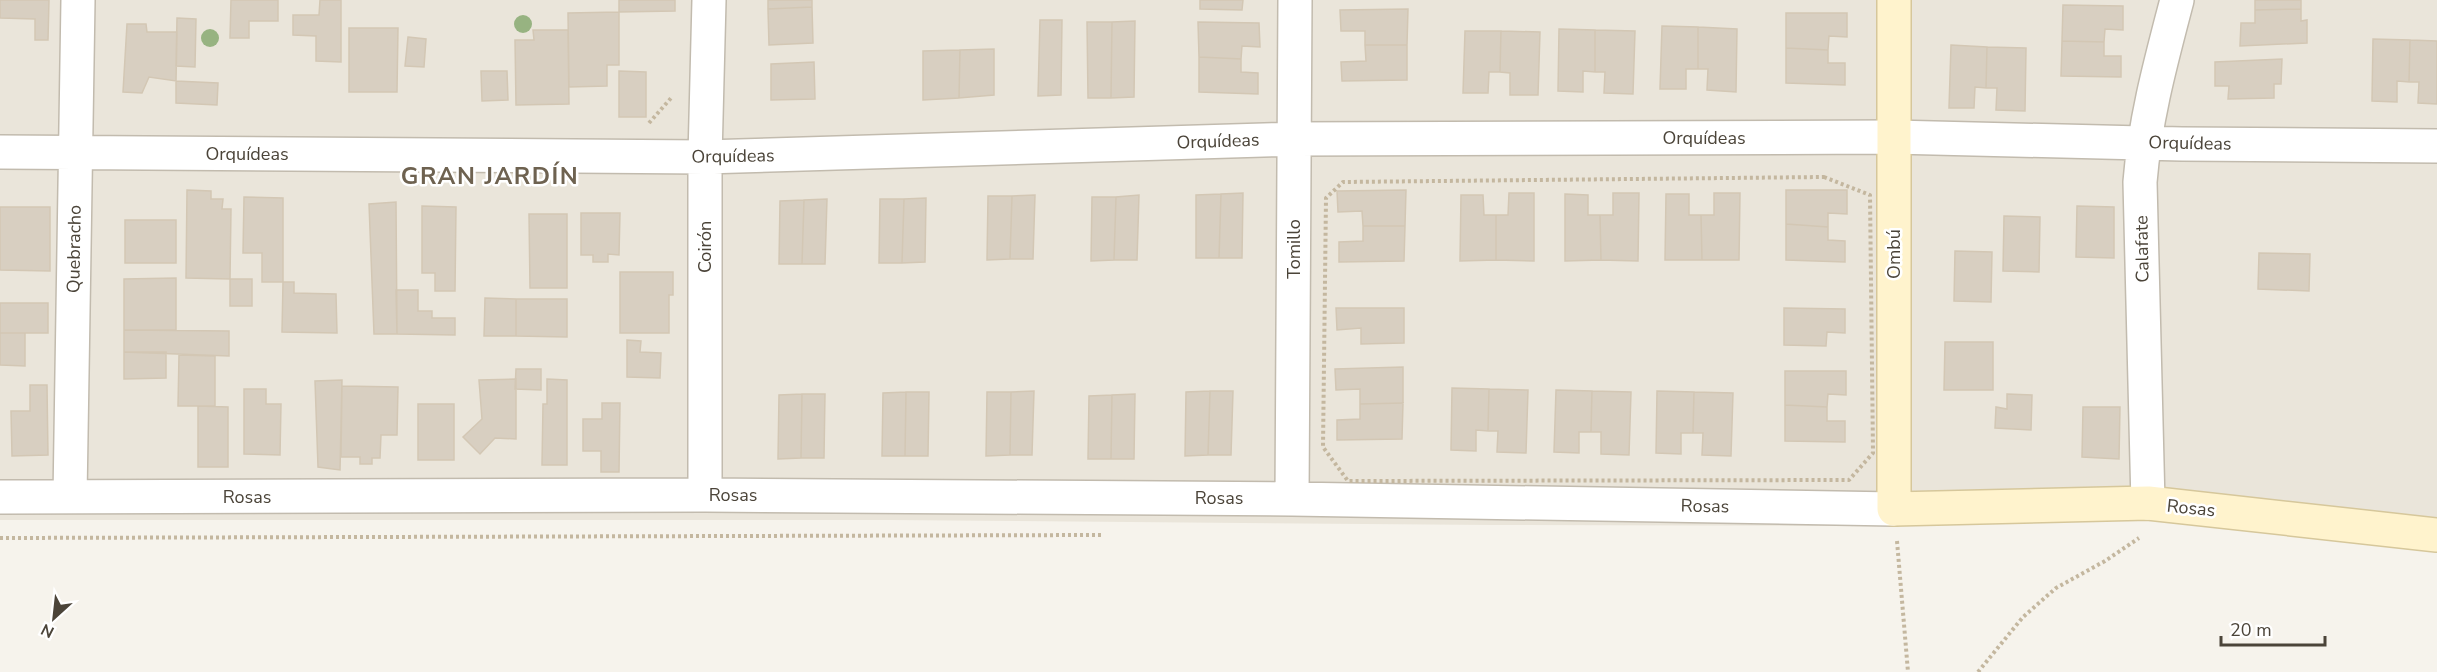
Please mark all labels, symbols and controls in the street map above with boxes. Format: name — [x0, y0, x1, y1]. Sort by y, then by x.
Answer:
street label: Orquídeas — [1662, 126, 1746, 150]
street label: Orquídeas — [1176, 128, 1260, 154]
street label: Orquídeas — [2148, 130, 2232, 156]
street label: Orquídeas — [205, 142, 289, 166]
street label: Orquídeas — [691, 143, 775, 169]
district label: GRAN JARDÍN — [401, 160, 579, 192]
street label: Quebracho — [61, 205, 87, 293]
street label: Calafate — [2129, 215, 2155, 283]
street label: Tomillo — [1282, 219, 1306, 279]
street label: Coirón — [693, 221, 717, 273]
street label: Ombú — [1882, 229, 1906, 279]
street label: Rosas — [709, 483, 757, 507]
street label: Rosas — [223, 485, 271, 509]
street label: Rosas — [1195, 486, 1243, 510]
street label: Rosas — [1680, 494, 1730, 518]
street label: Rosas — [2166, 494, 2216, 522]
north arrow — [24, 588, 84, 648]
scale bar — [2221, 609, 2324, 647]
text: N — [37, 618, 58, 643]
text: 20 m — [2230, 618, 2272, 642]

